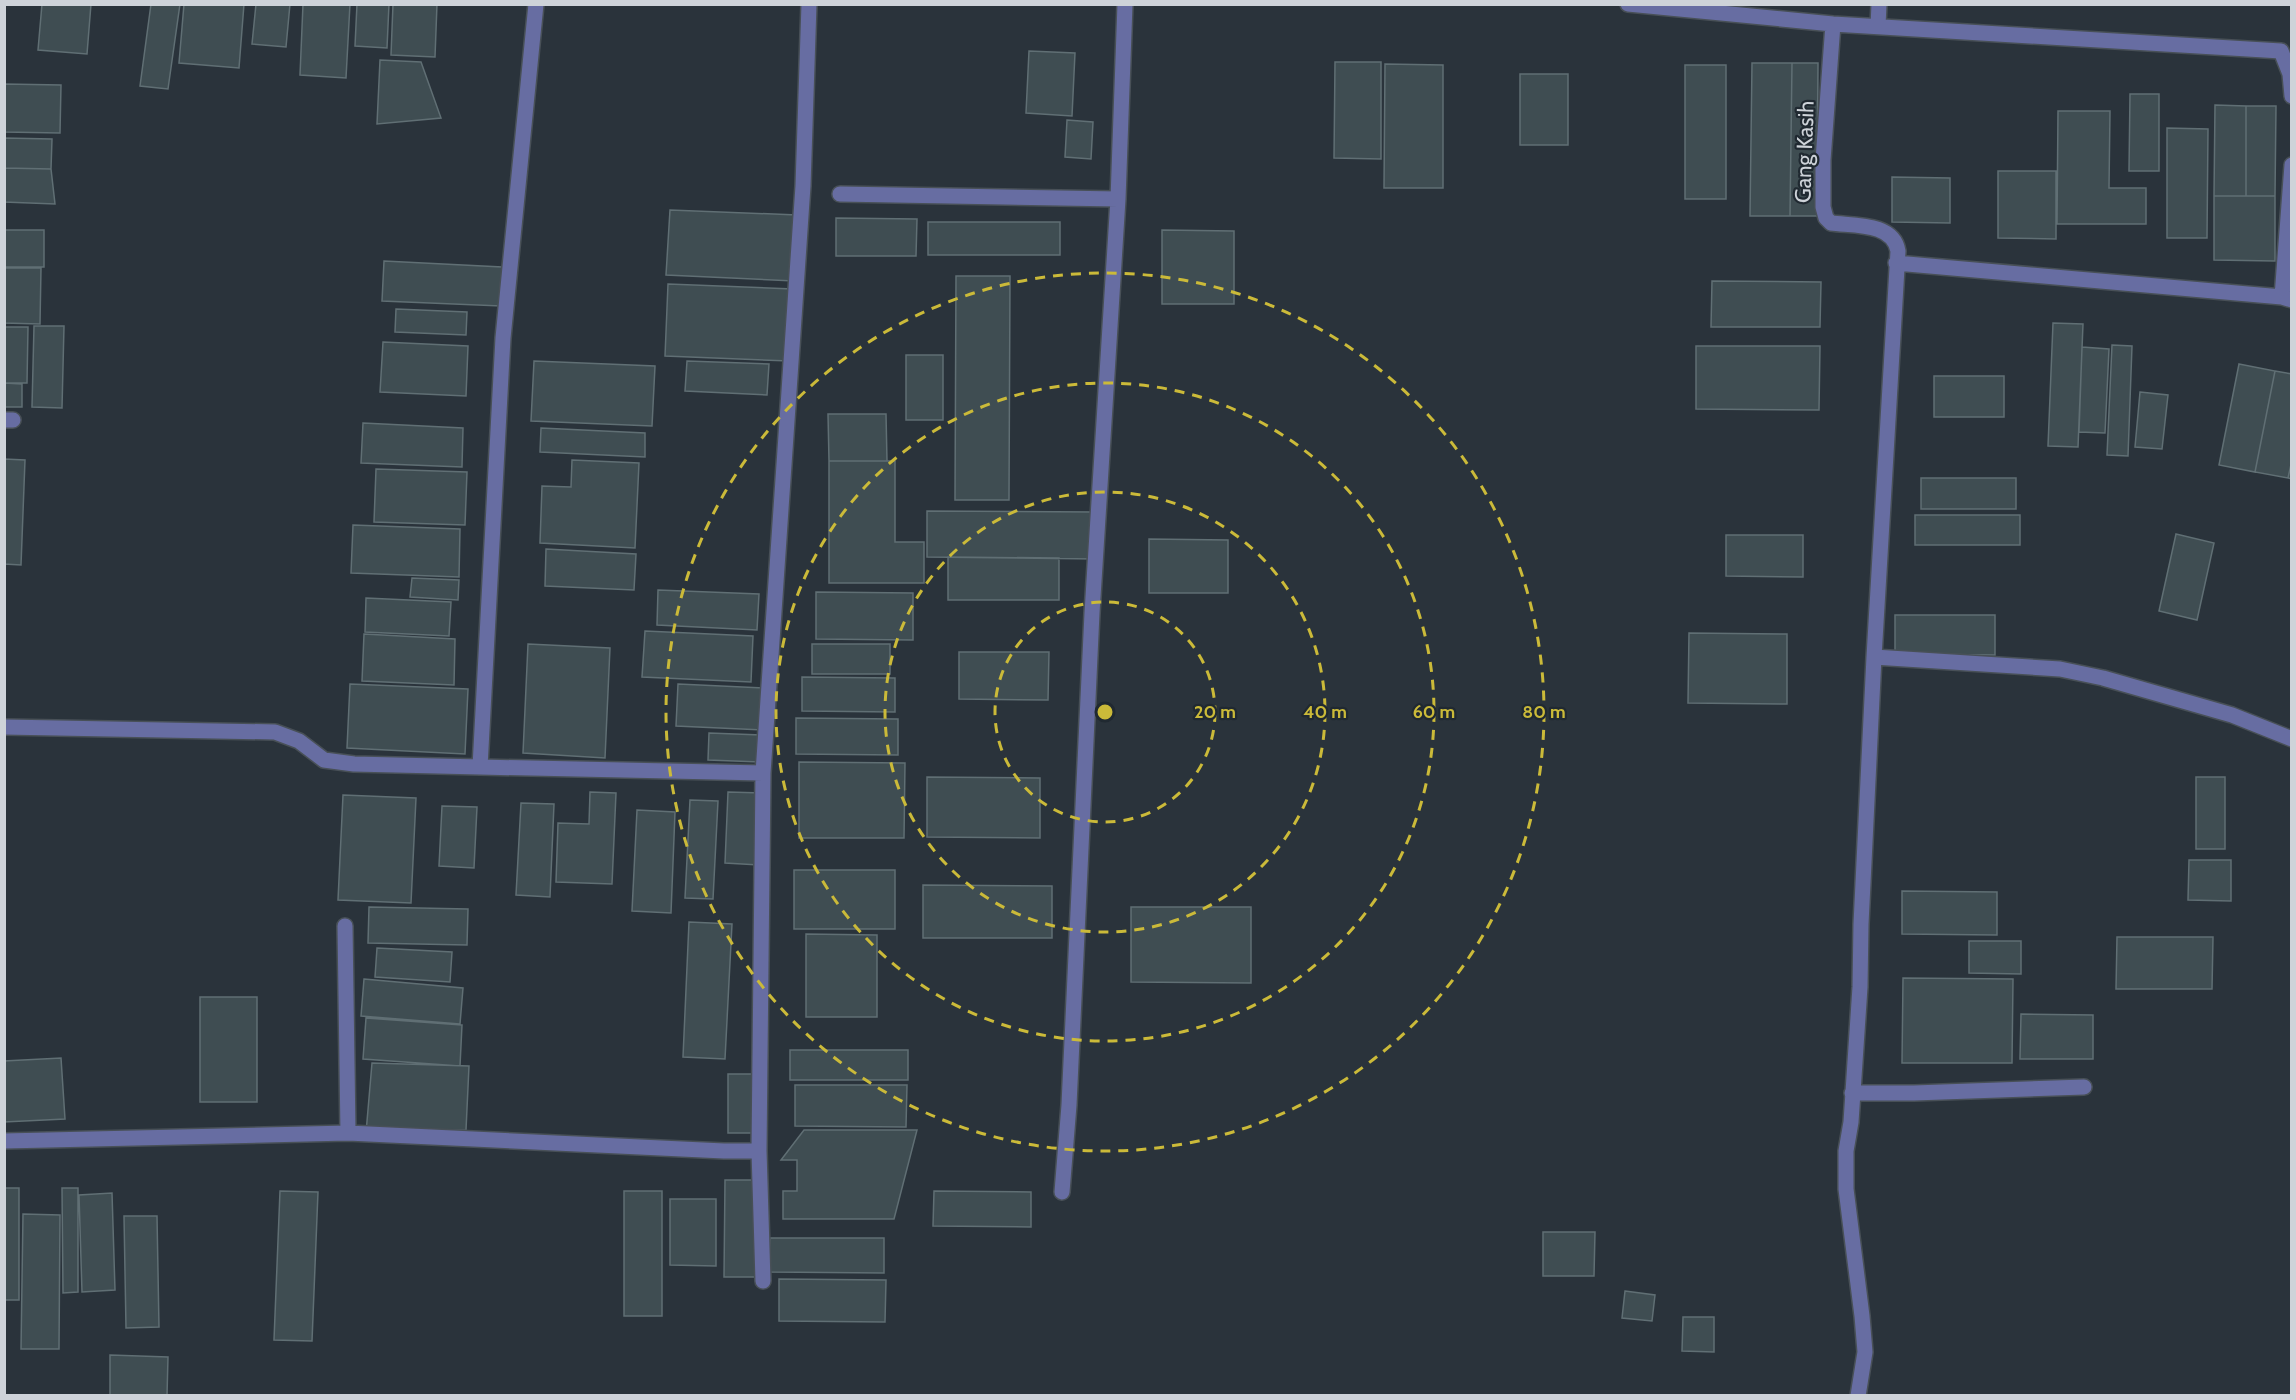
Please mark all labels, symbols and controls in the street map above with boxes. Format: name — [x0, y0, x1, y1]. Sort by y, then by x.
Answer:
street label: Gang Kasih — [1789, 100, 1820, 204]
text: 20 m — [1194, 701, 1236, 723]
text: 40 m — [1303, 701, 1347, 723]
text: 60 m — [1413, 701, 1455, 723]
text: 80 m — [1522, 701, 1566, 723]
centre of rings — [1095, 702, 1115, 722]

